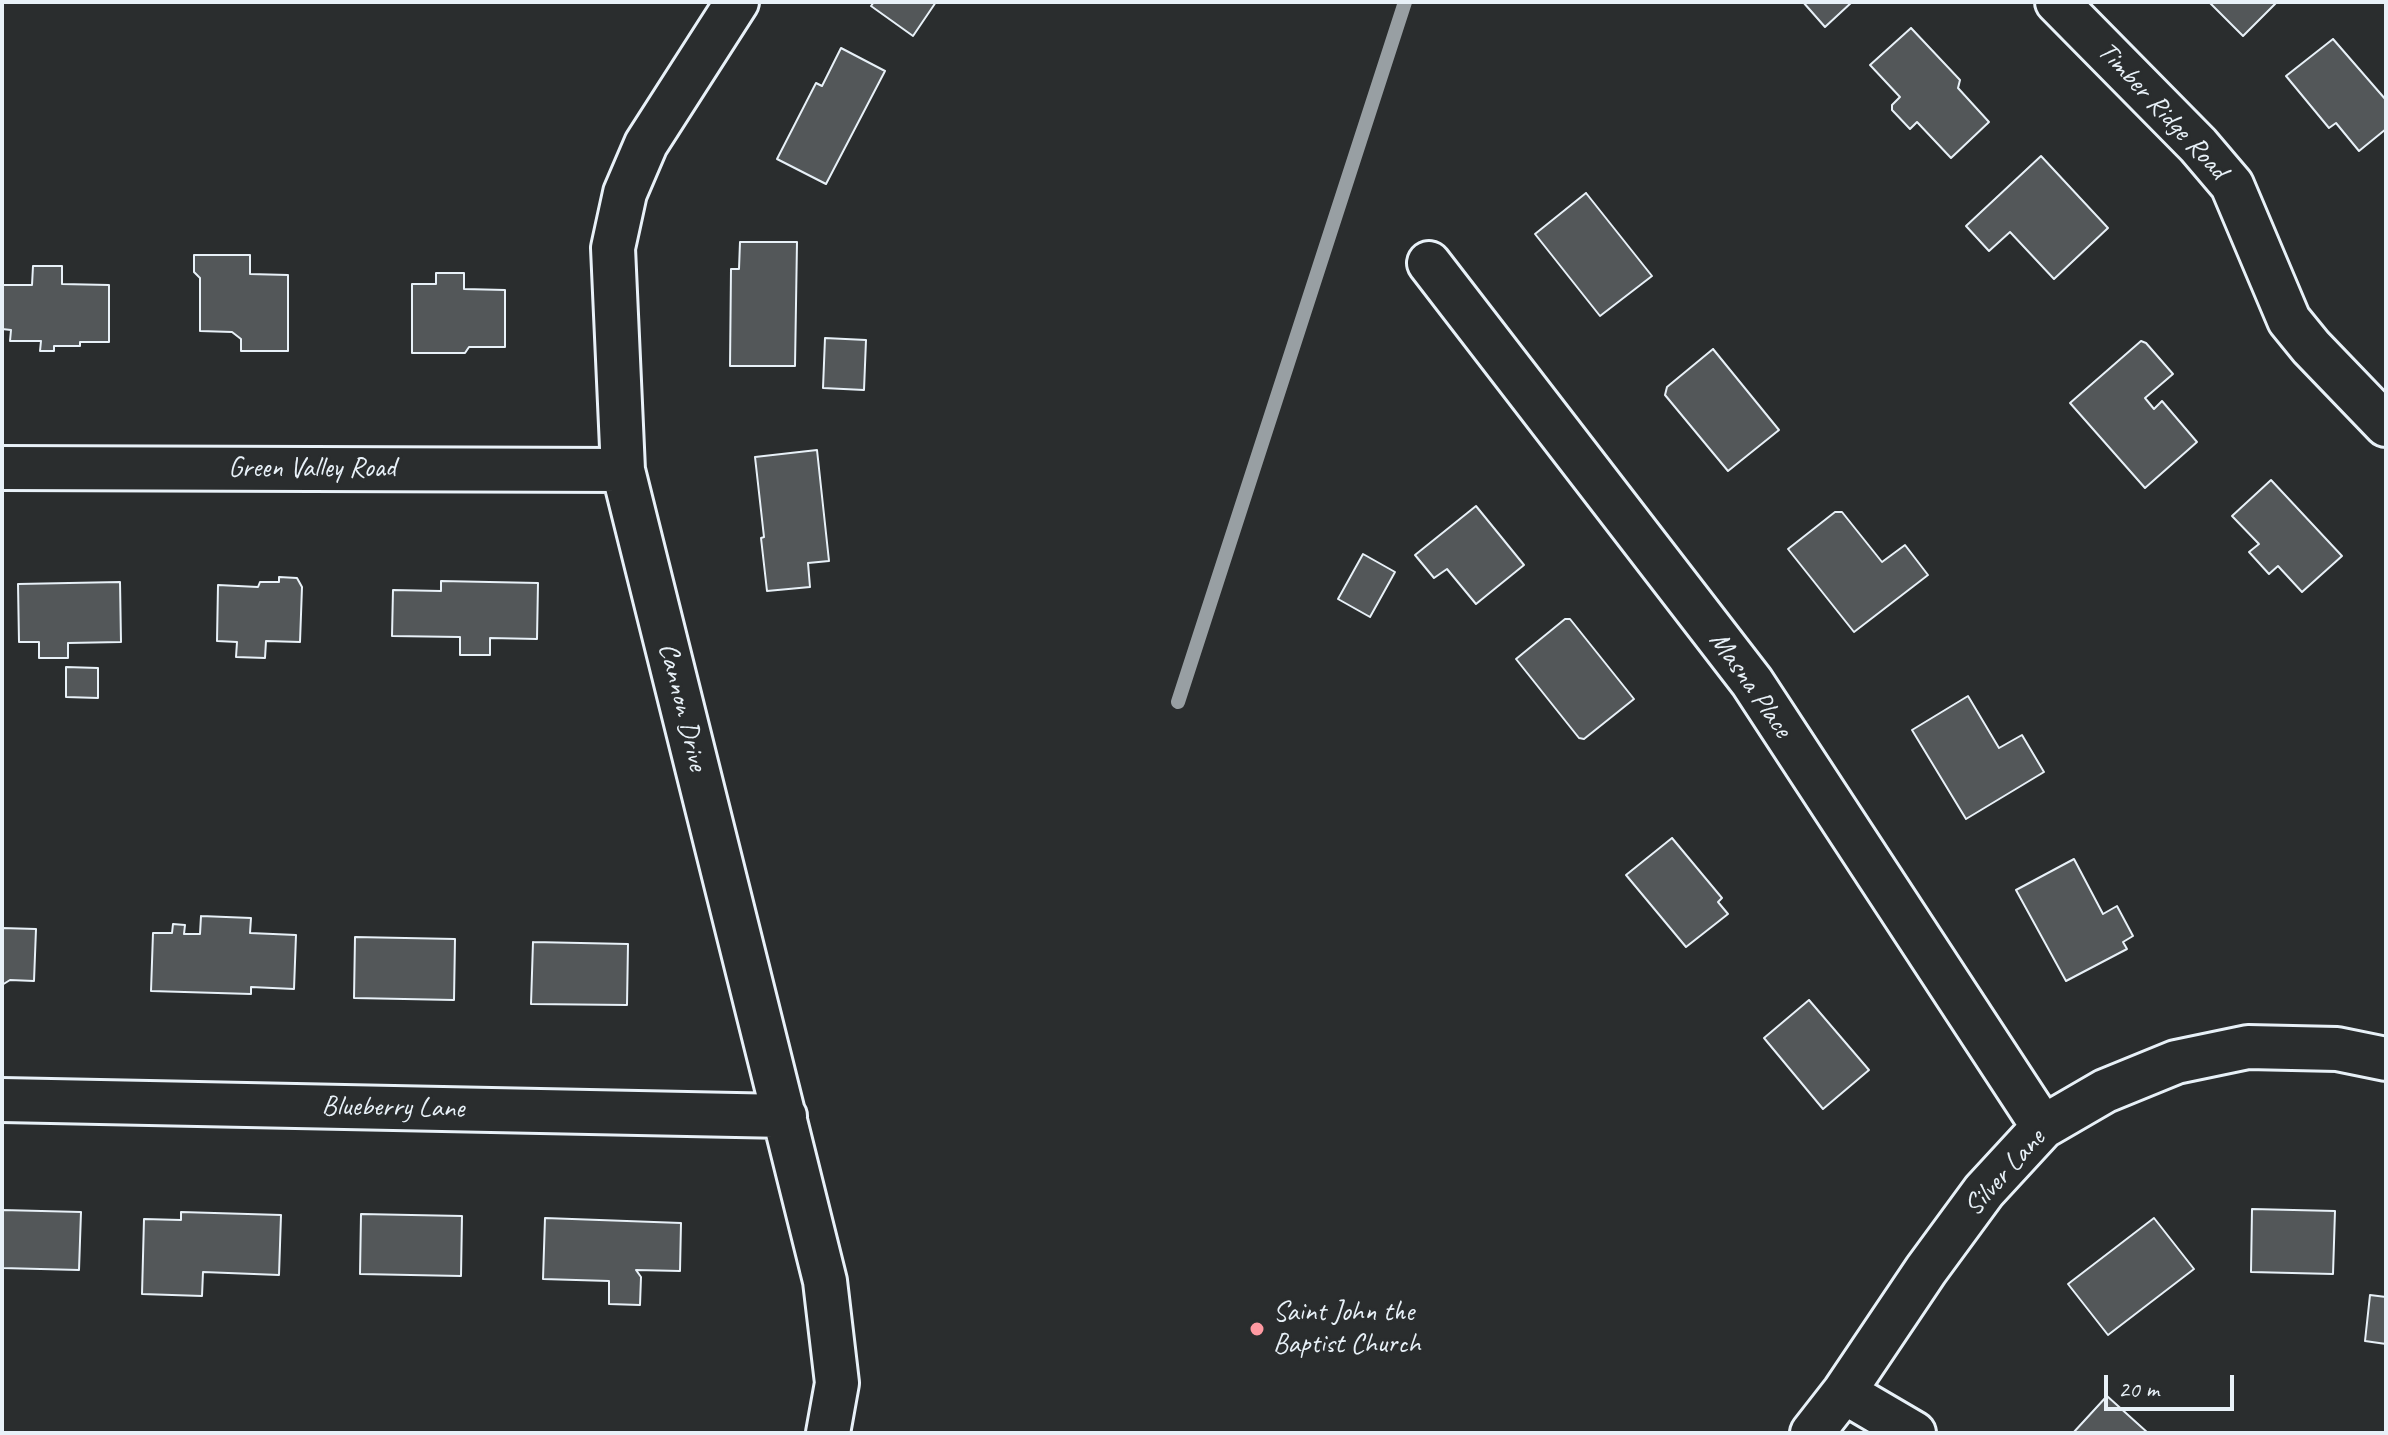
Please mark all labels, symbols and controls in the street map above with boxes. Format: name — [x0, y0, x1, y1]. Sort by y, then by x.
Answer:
street label: Timber Ridge Road — [2090, 35, 2234, 187]
street label: Green Valley Road — [228, 452, 396, 486]
street label: Masna Place — [1701, 626, 1799, 744]
street label: Cannon Drive — [650, 640, 714, 774]
street label: Blueberry Lane — [321, 1090, 465, 1126]
street label: Silver Lane — [1957, 1123, 2053, 1223]
place label: Saint John the Baptist Church — [1273, 1296, 1421, 1362]
marker: Saint John the Baptist Church — [1248, 1320, 1266, 1338]
scale bar — [2108, 1359, 2238, 1409]
text: 20 m — [2118, 1374, 2159, 1404]

